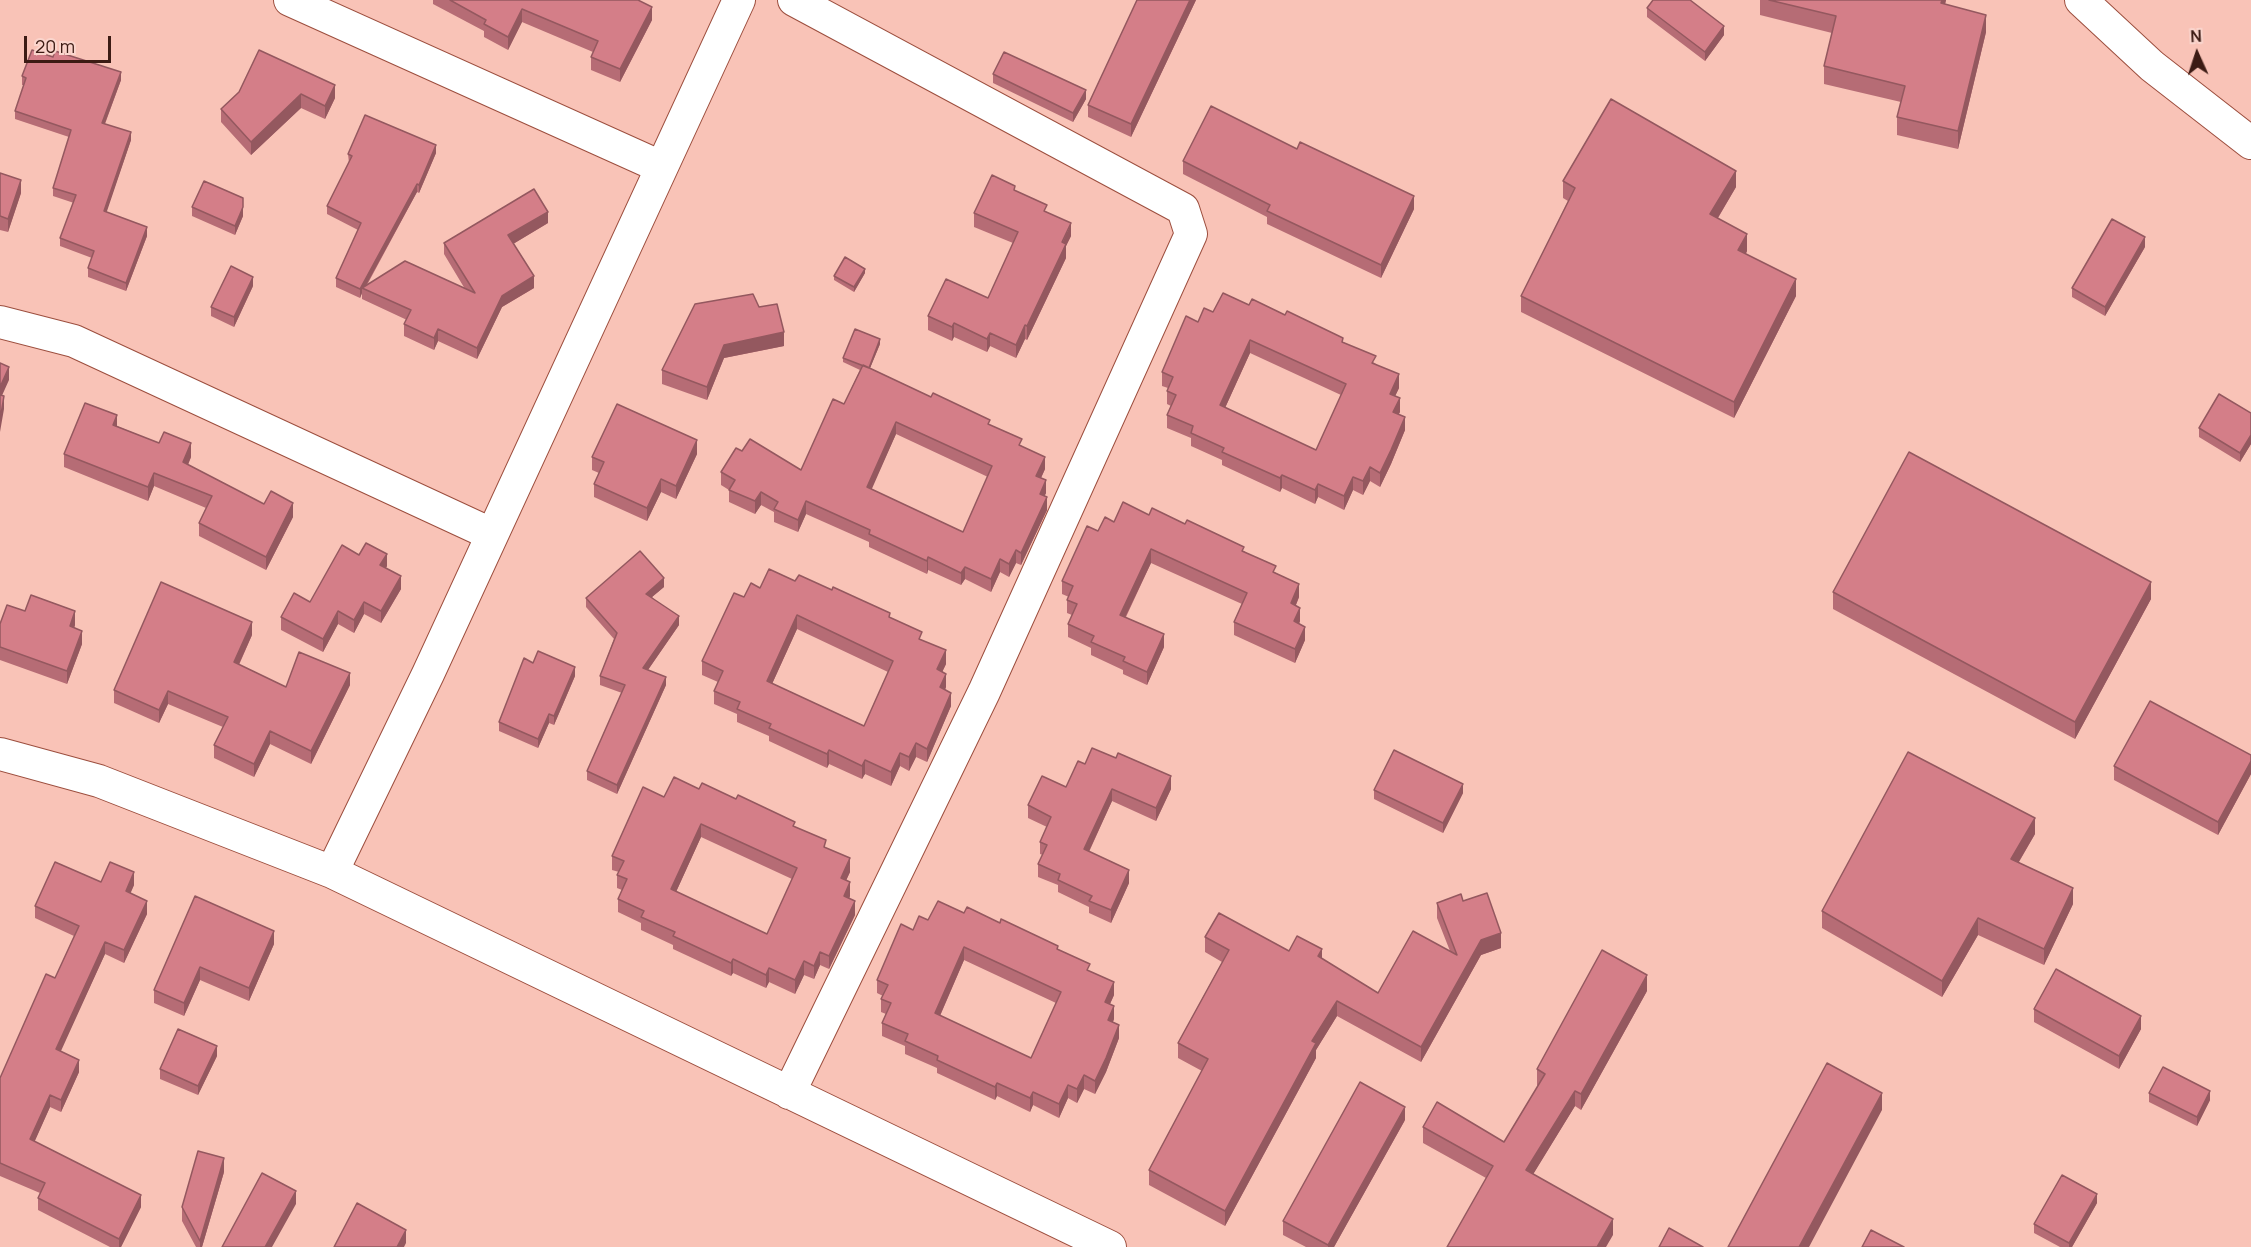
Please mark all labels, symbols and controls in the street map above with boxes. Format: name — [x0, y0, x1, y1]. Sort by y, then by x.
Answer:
scale bar — [27, 24, 114, 62]
north arrow — [2167, 24, 2227, 84]
text: N — [2190, 25, 2202, 47]
text: 20 m — [35, 34, 75, 58]

